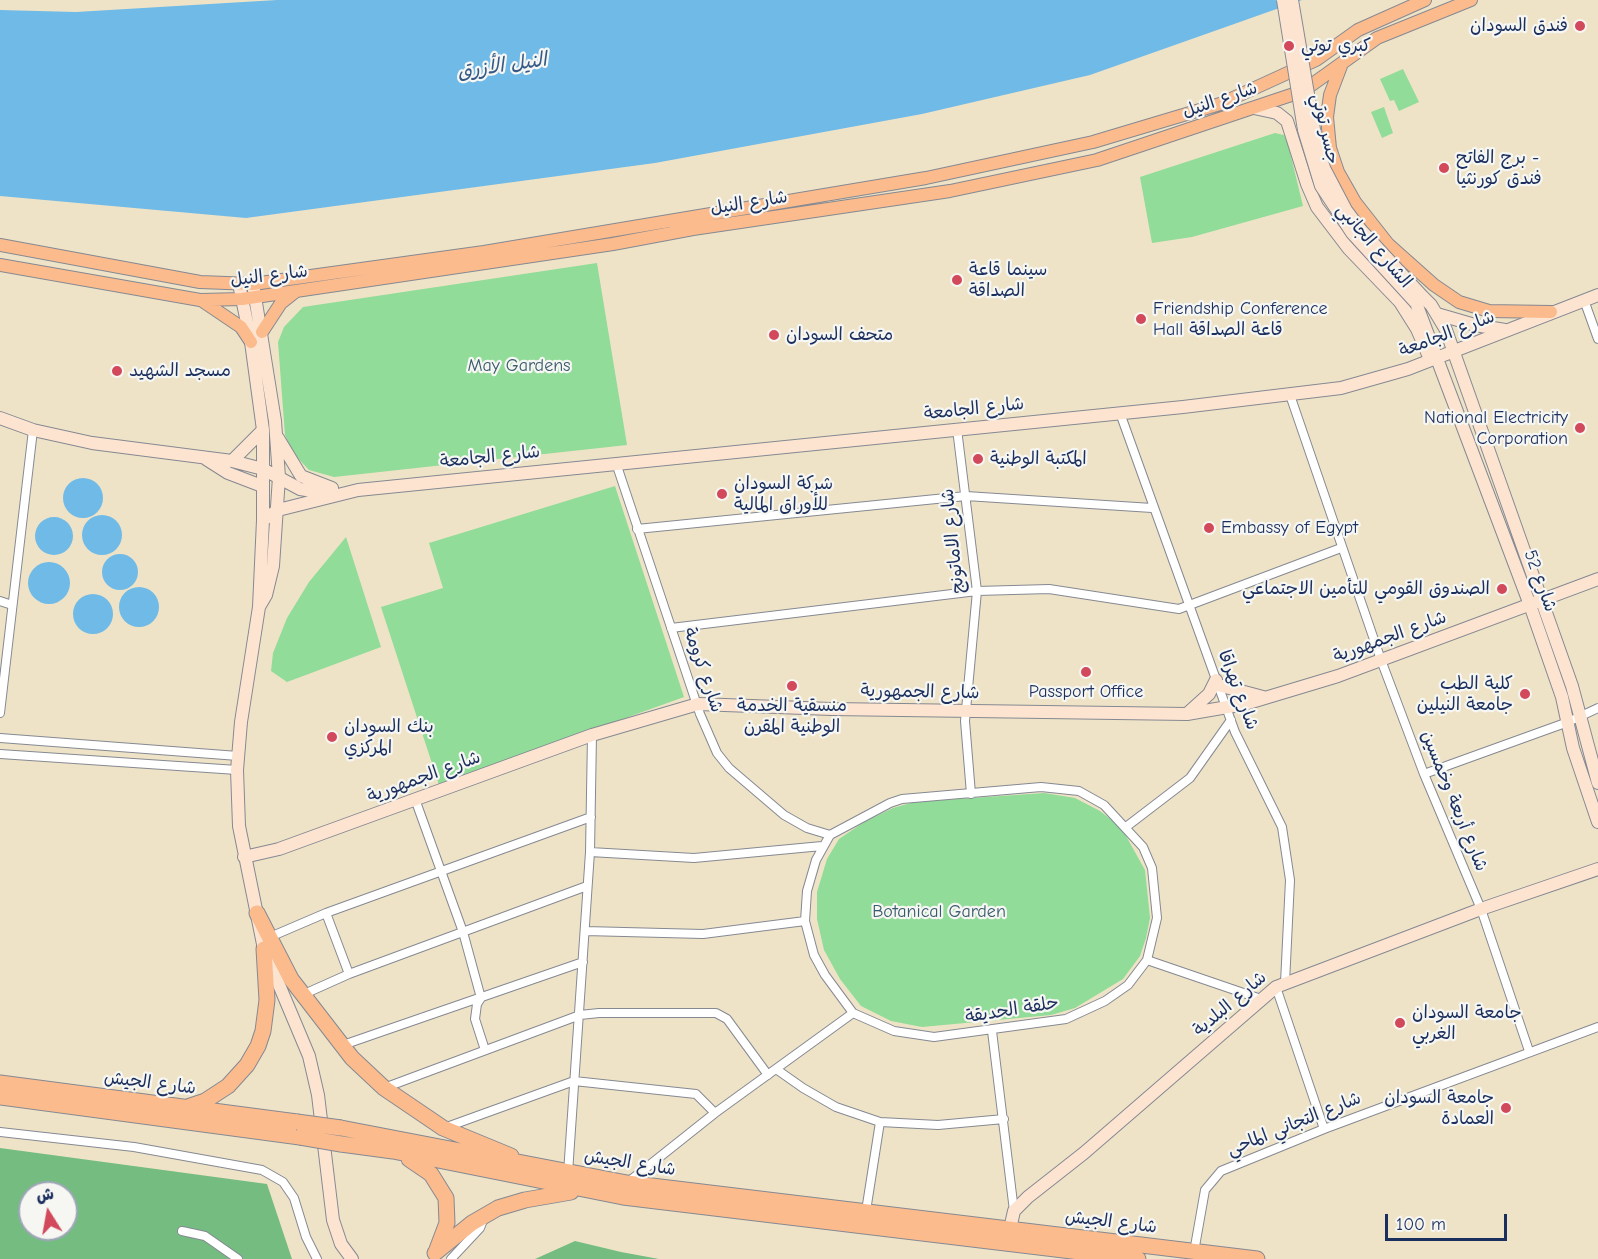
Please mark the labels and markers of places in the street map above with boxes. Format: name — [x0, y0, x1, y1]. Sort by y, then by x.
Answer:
place label: فندق السودان — [1470, 15, 1568, 37]
marker: فندق السودان — [1573, 19, 1587, 33]
place label: كبري توتي — [1301, 35, 1371, 57]
marker: كبري توتي — [1282, 39, 1296, 53]
place label: برج الفاتح - فندق كورنثيا — [1456, 147, 1542, 190]
marker: برج الفاتح - فندق كورنثيا — [1437, 161, 1451, 175]
place label: سينما قاعة الصداقة — [969, 259, 1047, 302]
marker: سينما قاعة الصداقة — [950, 273, 964, 287]
place label: Friendship Conference Hall قاعة الصداقة — [1153, 298, 1328, 340]
marker: Friendship Conference Hall قاعة الصداقة — [1134, 312, 1148, 326]
place label: متحف السودان — [786, 324, 893, 346]
marker: متحف السودان — [767, 328, 781, 342]
place label: مسجد الشهيد — [129, 360, 231, 382]
marker: مسجد الشهيد — [110, 364, 124, 378]
place label: National Electricity Corporation — [1424, 407, 1568, 450]
marker: National Electricity Corporation — [1573, 421, 1587, 435]
place label: المكتبة الوطنية — [990, 448, 1087, 470]
marker: المكتبة الوطنية — [971, 452, 985, 466]
place label: شركة السودان للأوراق المالية — [734, 473, 833, 516]
marker: شركة السودان للأوراق المالية — [715, 487, 729, 501]
place label: Embassy of Egypt — [1221, 517, 1358, 539]
marker: Embassy of Egypt — [1202, 521, 1216, 535]
place label: الصندوق القومي للتأمين الاجتماعي — [1242, 578, 1490, 600]
marker: الصندوق القومي للتأمين الاجتماعي — [1495, 582, 1509, 596]
marker: Passport Office — [1079, 665, 1093, 679]
place label: كلية الطب جامعة النيلين — [1417, 673, 1513, 716]
marker: منسقية الخدمة الوطنية المقرن — [785, 679, 799, 693]
place label: Passport Office — [1029, 681, 1143, 703]
marker: كلية الطب جامعة النيلين — [1518, 687, 1532, 701]
place label: منسقية الخدمة الوطنية المقرن — [737, 695, 847, 738]
place label: بنك السودان المركزي — [344, 716, 434, 758]
marker: بنك السودان المركزي — [325, 730, 339, 744]
place label: جامعة السودان الغربي — [1412, 1002, 1522, 1044]
marker: جامعة السودان الغربي — [1393, 1016, 1407, 1030]
place label: جامعة السودان العمادة — [1384, 1087, 1494, 1130]
marker: جامعة السودان العمادة — [1499, 1101, 1513, 1115]

